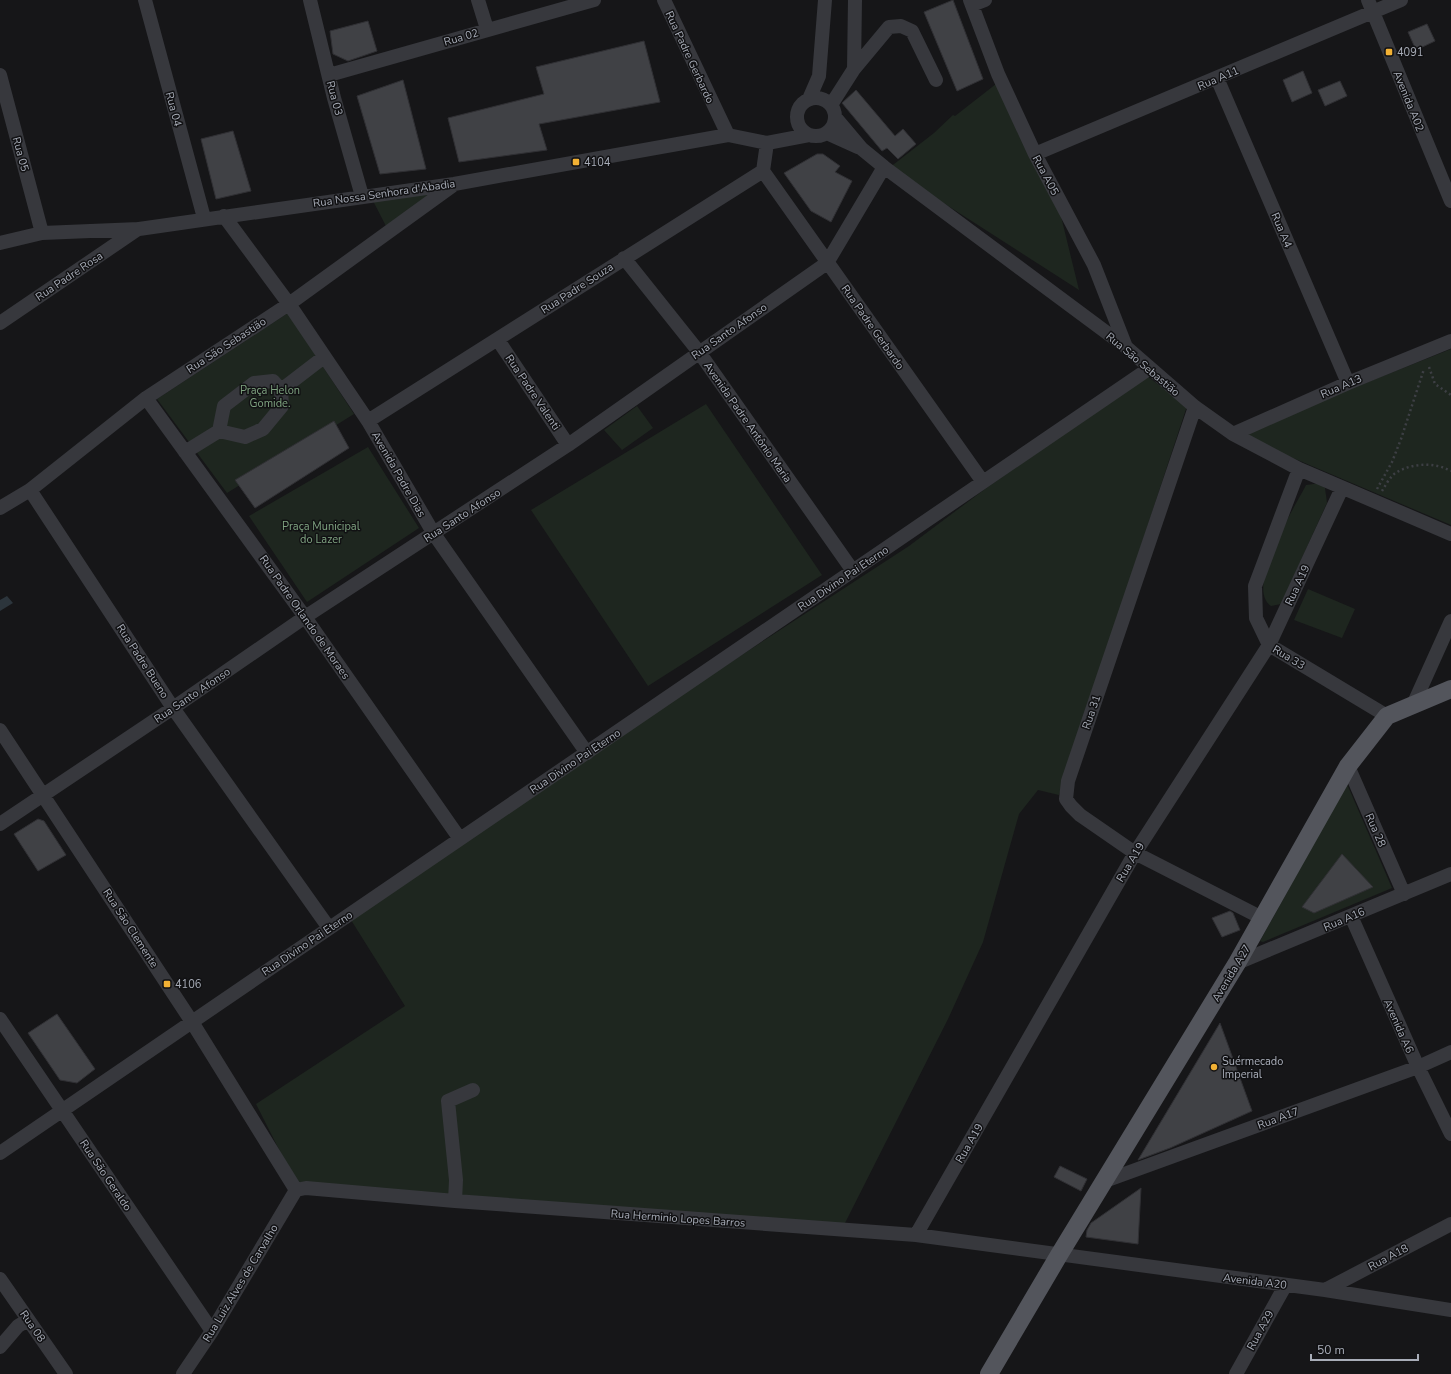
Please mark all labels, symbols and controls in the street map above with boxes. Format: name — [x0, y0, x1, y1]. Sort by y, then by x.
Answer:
street label: Rua Padre Gerbardo — [662, 9, 717, 106]
street label: Rua 02 — [442, 25, 480, 50]
place label: 4091 — [1397, 45, 1423, 60]
marker: 4091 — [1384, 47, 1394, 57]
street label: Rua A11 — [1195, 63, 1241, 94]
street label: Avenida A02 — [1390, 69, 1428, 134]
street label: Rua 03 — [323, 79, 346, 117]
street label: Rua 04 — [162, 90, 185, 129]
street label: Rua 05 — [9, 135, 32, 174]
street label: Rua A05 — [1029, 153, 1063, 198]
place label: 4104 — [584, 155, 611, 170]
marker: 4104 — [571, 157, 581, 167]
street label: Rua Nossa Senhora d'Abadia — [312, 176, 456, 211]
street label: Rua A4 — [1267, 210, 1296, 250]
street label: Rua Padre Rosa — [33, 248, 106, 304]
street label: Rua Padre Souza — [538, 259, 617, 317]
street label: Rua Padre Gerbardo — [838, 282, 907, 373]
street label: Rua Santo Afonso — [689, 300, 770, 363]
street label: Rua São Sebastião — [184, 314, 269, 377]
street label: Rua São Sebastião — [1103, 329, 1183, 400]
street label: Rua Padre Valenti — [502, 352, 563, 433]
street label: Avenida Padre Antônio Maria — [700, 359, 795, 486]
street label: Rua A13 — [1318, 371, 1364, 402]
park label: Praça Helon Gomide. — [240, 383, 300, 411]
street label: Avenida Padre Dias — [368, 429, 429, 520]
street label: Rua Santo Afonso — [421, 485, 504, 546]
park label: Praça Municipal do Lazer — [282, 519, 361, 547]
street label: Rua Divino Pai Eterno — [795, 542, 892, 614]
street label: Rua Padre Orlando de Moraes — [256, 552, 353, 682]
street label: Rua A19 — [1281, 562, 1313, 608]
street label: Rua Padre Bueno — [113, 621, 172, 701]
street label: Rua 33 — [1270, 642, 1308, 673]
street label: Rua Santo Afonso — [151, 664, 233, 727]
street label: Rua 31 — [1079, 693, 1104, 731]
street label: Rua Divino Pai Eterno — [527, 725, 624, 797]
street label: Rua 28 — [1361, 811, 1390, 850]
street label: Rua A19 — [1113, 840, 1148, 885]
street label: Rua São Clemente — [99, 886, 162, 971]
street label: Rua A16 — [1321, 904, 1367, 935]
street label: Rua Divino Pai Eterno — [259, 907, 356, 979]
street label: Avenida A27 — [1208, 942, 1254, 1005]
place label: 4106 — [175, 977, 202, 992]
marker: 4106 — [162, 979, 172, 989]
street label: Avenida A6 — [1380, 997, 1417, 1056]
place label: Suérmecado Imperial — [1222, 1054, 1283, 1082]
marker: Suérmecado Imperial — [1209, 1062, 1219, 1072]
street label: Rua A17 — [1255, 1104, 1301, 1133]
street label: Rua A19 — [952, 1121, 987, 1166]
street label: Rua São Geraldo — [76, 1137, 135, 1214]
street label: Rua Herminio Lopes Barros — [610, 1206, 746, 1231]
street label: Rua Luiz Alves de Carvalho — [199, 1222, 282, 1345]
street label: Rua A18 — [1366, 1240, 1411, 1274]
street label: Avenida A20 — [1222, 1270, 1288, 1293]
street label: Rua 08 — [16, 1307, 49, 1345]
street label: Rua A29 — [1243, 1308, 1278, 1353]
scale bar — [1311, 1336, 1418, 1362]
text: 50 m — [1317, 1342, 1345, 1358]

